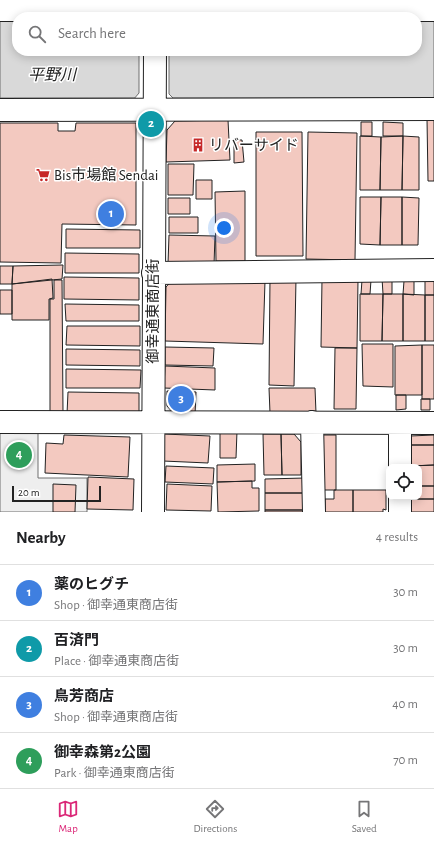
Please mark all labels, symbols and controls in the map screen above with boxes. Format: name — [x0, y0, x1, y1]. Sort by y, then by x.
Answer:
search box — [12, 12, 422, 56]
icon: search — [26, 23, 48, 45]
text: Search here — [58, 26, 126, 41]
water label: 平野川 — [28, 67, 78, 83]
pin: 2 — [138, 109, 164, 139]
building icon: リバーサイド — [190, 137, 206, 153]
place label: リバーサイド — [209, 137, 299, 153]
supermarket icon: Bis市場館 Sendai — [35, 167, 51, 183]
place label: Bis市場館 Sendai — [54, 167, 158, 183]
pin: 1 — [98, 199, 124, 229]
your location — [214, 218, 234, 238]
street label: 御幸通東商店街 — [145, 258, 161, 364]
pin: 3 — [168, 384, 194, 414]
pin: 4 — [6, 440, 32, 470]
map controls — [386, 464, 422, 500]
button: locate — [386, 464, 422, 500]
scale bar — [12, 484, 101, 503]
text: 20 m — [18, 487, 39, 498]
text: Nearby — [16, 529, 66, 546]
text: 4 results — [376, 531, 418, 544]
text: 薬のヒグチ — [54, 577, 129, 592]
text: 1 — [27, 586, 31, 599]
text: 30 m — [393, 586, 418, 599]
text: Shop · 御幸通東商店街 — [54, 599, 178, 612]
text: 百済門 — [54, 633, 99, 648]
text: 2 — [26, 642, 32, 655]
text: 30 m — [393, 642, 418, 655]
text: Place · 御幸通東商店街 — [54, 655, 179, 668]
text: 鳥芳商店 — [54, 689, 114, 704]
text: 3 — [26, 698, 32, 711]
text: 40 m — [392, 698, 418, 711]
text: Shop · 御幸通東商店街 — [54, 711, 178, 724]
text: 御幸森第2公園 — [54, 745, 151, 760]
text: 4 — [26, 754, 32, 767]
text: 70 m — [393, 754, 418, 767]
text: Park · 御幸通東商店街 — [54, 767, 175, 780]
tab: Map — [57, 798, 79, 835]
tab: Directions — [193, 798, 237, 835]
tab: Saved — [352, 798, 377, 835]

